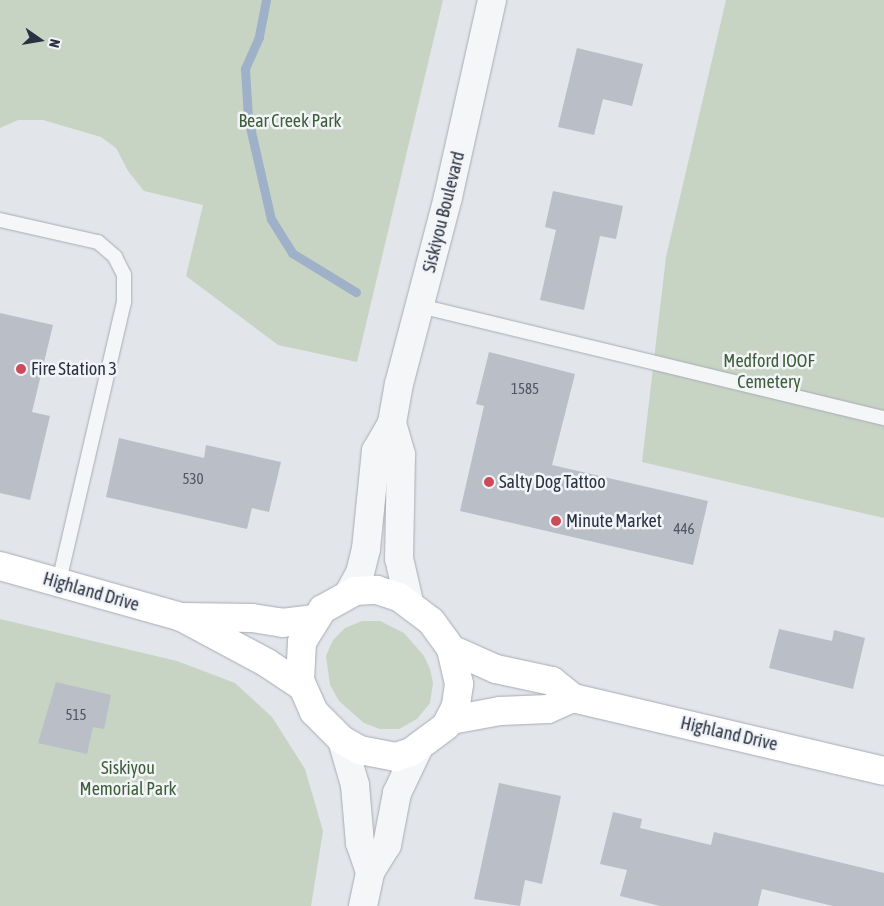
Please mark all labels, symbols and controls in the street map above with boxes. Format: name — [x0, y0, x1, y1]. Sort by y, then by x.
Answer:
north arrow — [15, 15, 65, 65]
text: N — [46, 38, 63, 49]
park label: Bear Creek Park — [239, 110, 341, 132]
street label: Siskiyou Boulevard — [419, 149, 469, 275]
park label: Medford IOOF Cemetery — [723, 351, 815, 394]
place label: Fire Station 3 — [31, 358, 117, 380]
marker: Fire Station 3 — [15, 363, 27, 375]
house number: 1585 — [511, 380, 539, 398]
house number: 530 — [182, 470, 204, 488]
place label: Salty Dog Tattoo — [499, 471, 606, 493]
marker: Salty Dog Tattoo — [483, 476, 495, 488]
place label: Minute Market — [566, 510, 662, 532]
marker: Minute Market — [550, 515, 562, 527]
house number: 446 — [673, 520, 695, 538]
street label: Highland Drive — [41, 568, 141, 616]
house number: 515 — [65, 706, 87, 724]
street label: Highland Drive — [678, 712, 780, 756]
park label: Siskiyou Memorial Park — [80, 758, 176, 801]

